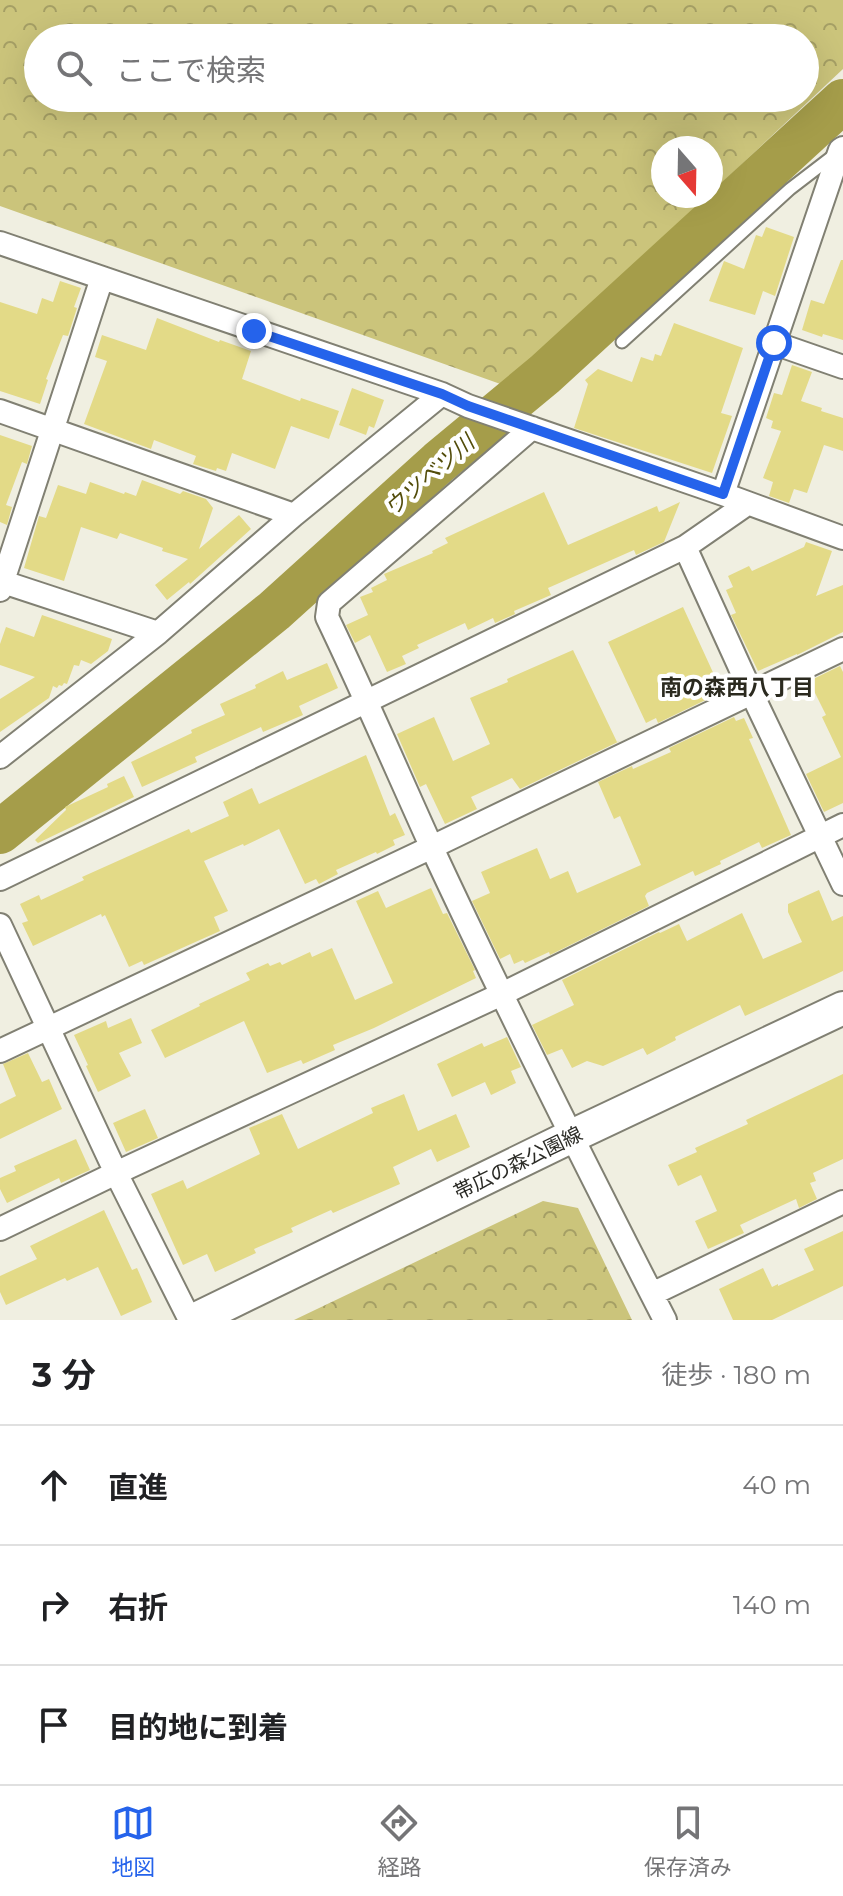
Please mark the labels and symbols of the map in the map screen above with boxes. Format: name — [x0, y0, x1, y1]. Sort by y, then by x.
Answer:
north arrow — [651, 136, 723, 208]
route end — [236, 313, 272, 349]
route start — [756, 325, 792, 361]
water label: ウツベツ川 — [379, 428, 481, 522]
district label: 南の森西八丁目 — [660, 674, 814, 701]
street label: 帯広の森公園線 — [450, 1122, 586, 1204]

